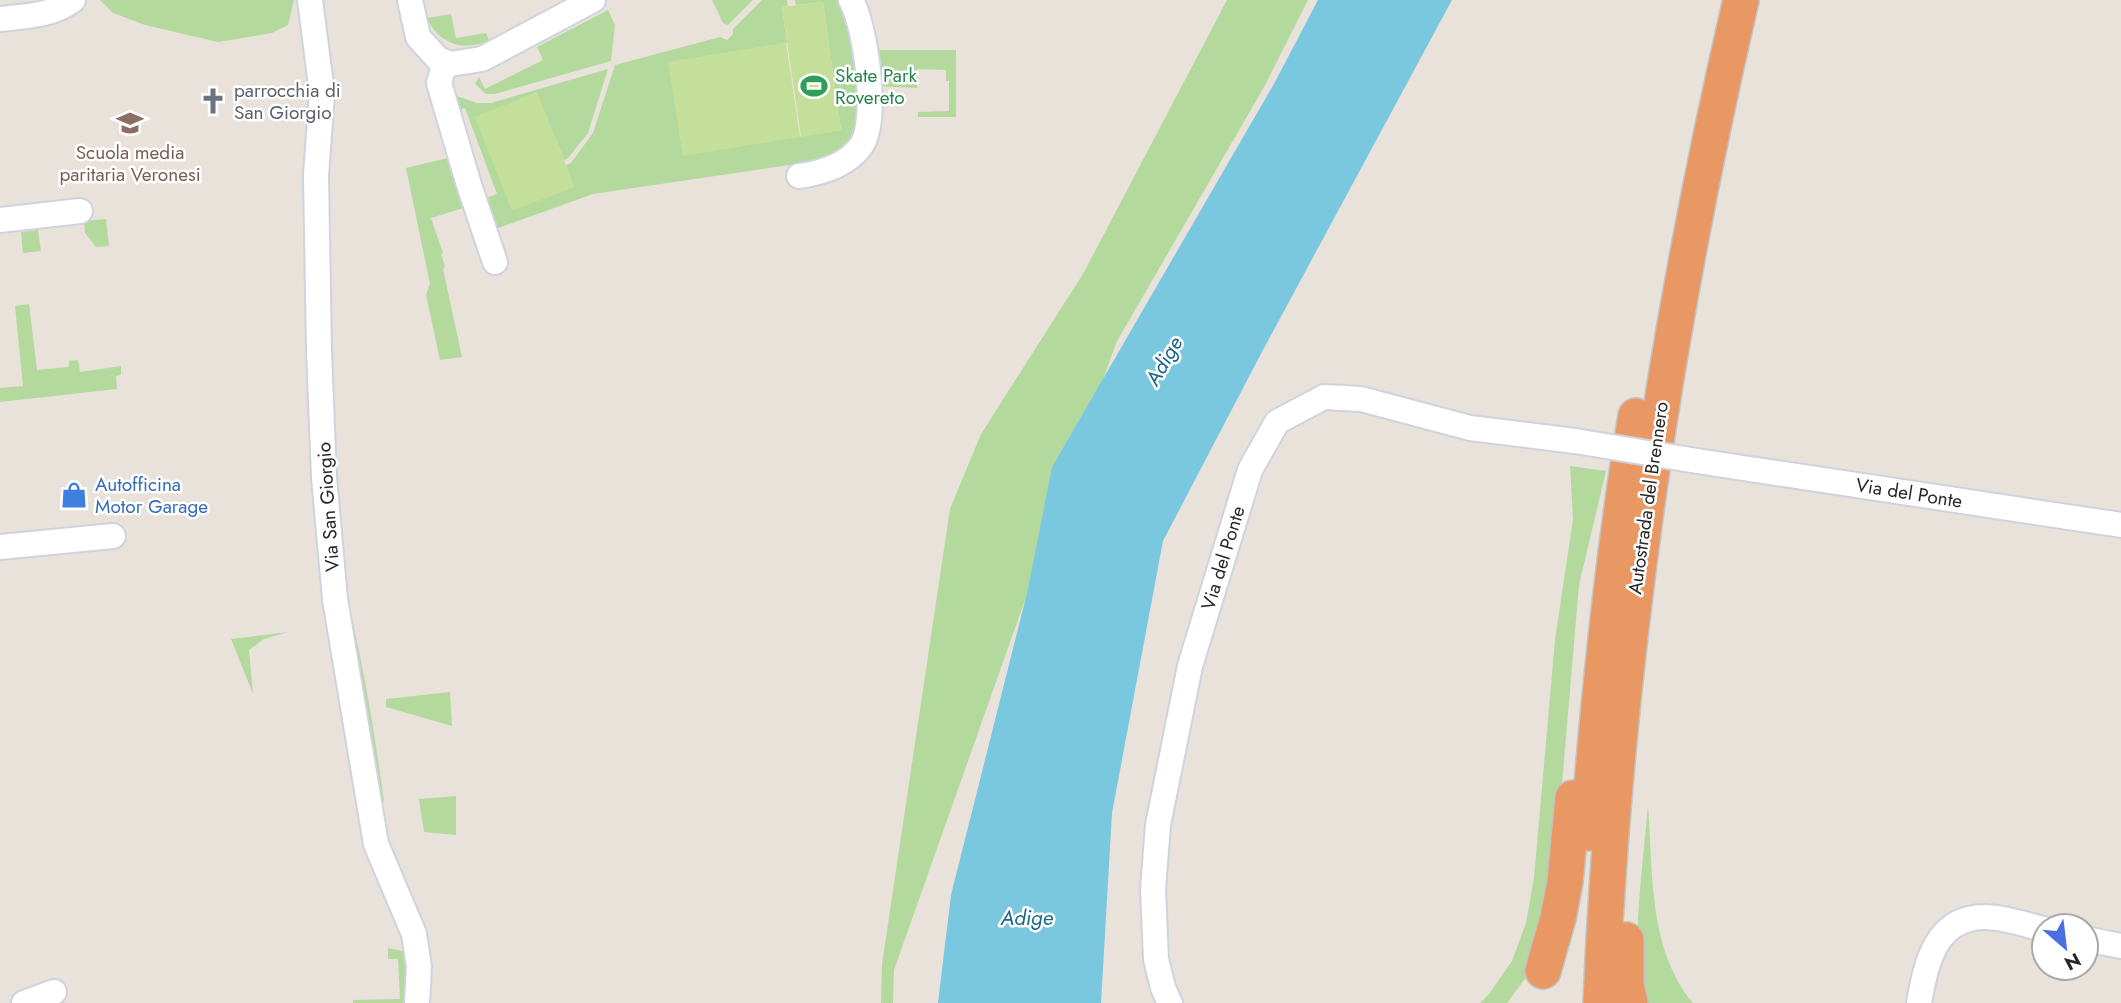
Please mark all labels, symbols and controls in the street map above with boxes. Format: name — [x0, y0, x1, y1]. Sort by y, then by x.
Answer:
place label: Skate Park Rovereto — [835, 62, 917, 111]
sports icon: Skate Park Rovereto — [799, 71, 829, 101]
place label: parrocchia di San Giorgio — [234, 77, 341, 126]
church icon: parrocchia di San Giorgio — [198, 86, 228, 116]
school or university icon: Scuola media paritaria Veronesi — [115, 108, 145, 138]
place label: Scuola media paritaria Veronesi — [59, 139, 201, 188]
water label: Adige — [1137, 330, 1190, 392]
street label: Autostrada del Brennero — [1621, 400, 1675, 596]
street label: Via San Giorgio — [310, 441, 346, 573]
place label: Autofficina Motor Garage — [95, 471, 208, 520]
street label: Via del Ponte — [1854, 471, 1964, 515]
shop icon: Autofficina Motor Garage — [59, 480, 89, 510]
street label: Via del Ponte — [1194, 502, 1252, 613]
water label: Adige — [1000, 903, 1054, 933]
north arrow — [2030, 912, 2100, 982]
text: N — [2060, 946, 2086, 977]

